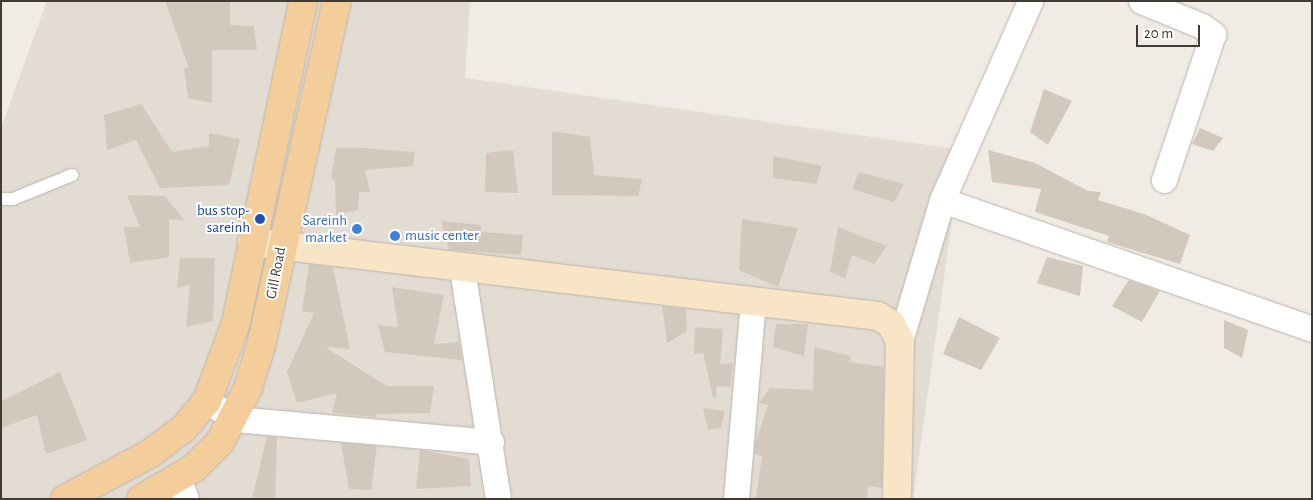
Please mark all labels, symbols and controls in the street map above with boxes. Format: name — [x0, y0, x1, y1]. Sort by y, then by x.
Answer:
scale bar — [1138, 15, 1202, 47]
text: 20 m — [1144, 26, 1173, 41]
place label: bus stop- sareinh — [197, 201, 250, 236]
place label: Sareinh market — [303, 211, 347, 246]
marker: bus stop- sareinh — [254, 213, 266, 225]
marker: Sareinh market — [351, 223, 363, 235]
place label: music center — [405, 227, 479, 245]
marker: music center — [389, 230, 401, 242]
street label: Gill Road — [262, 246, 290, 300]

